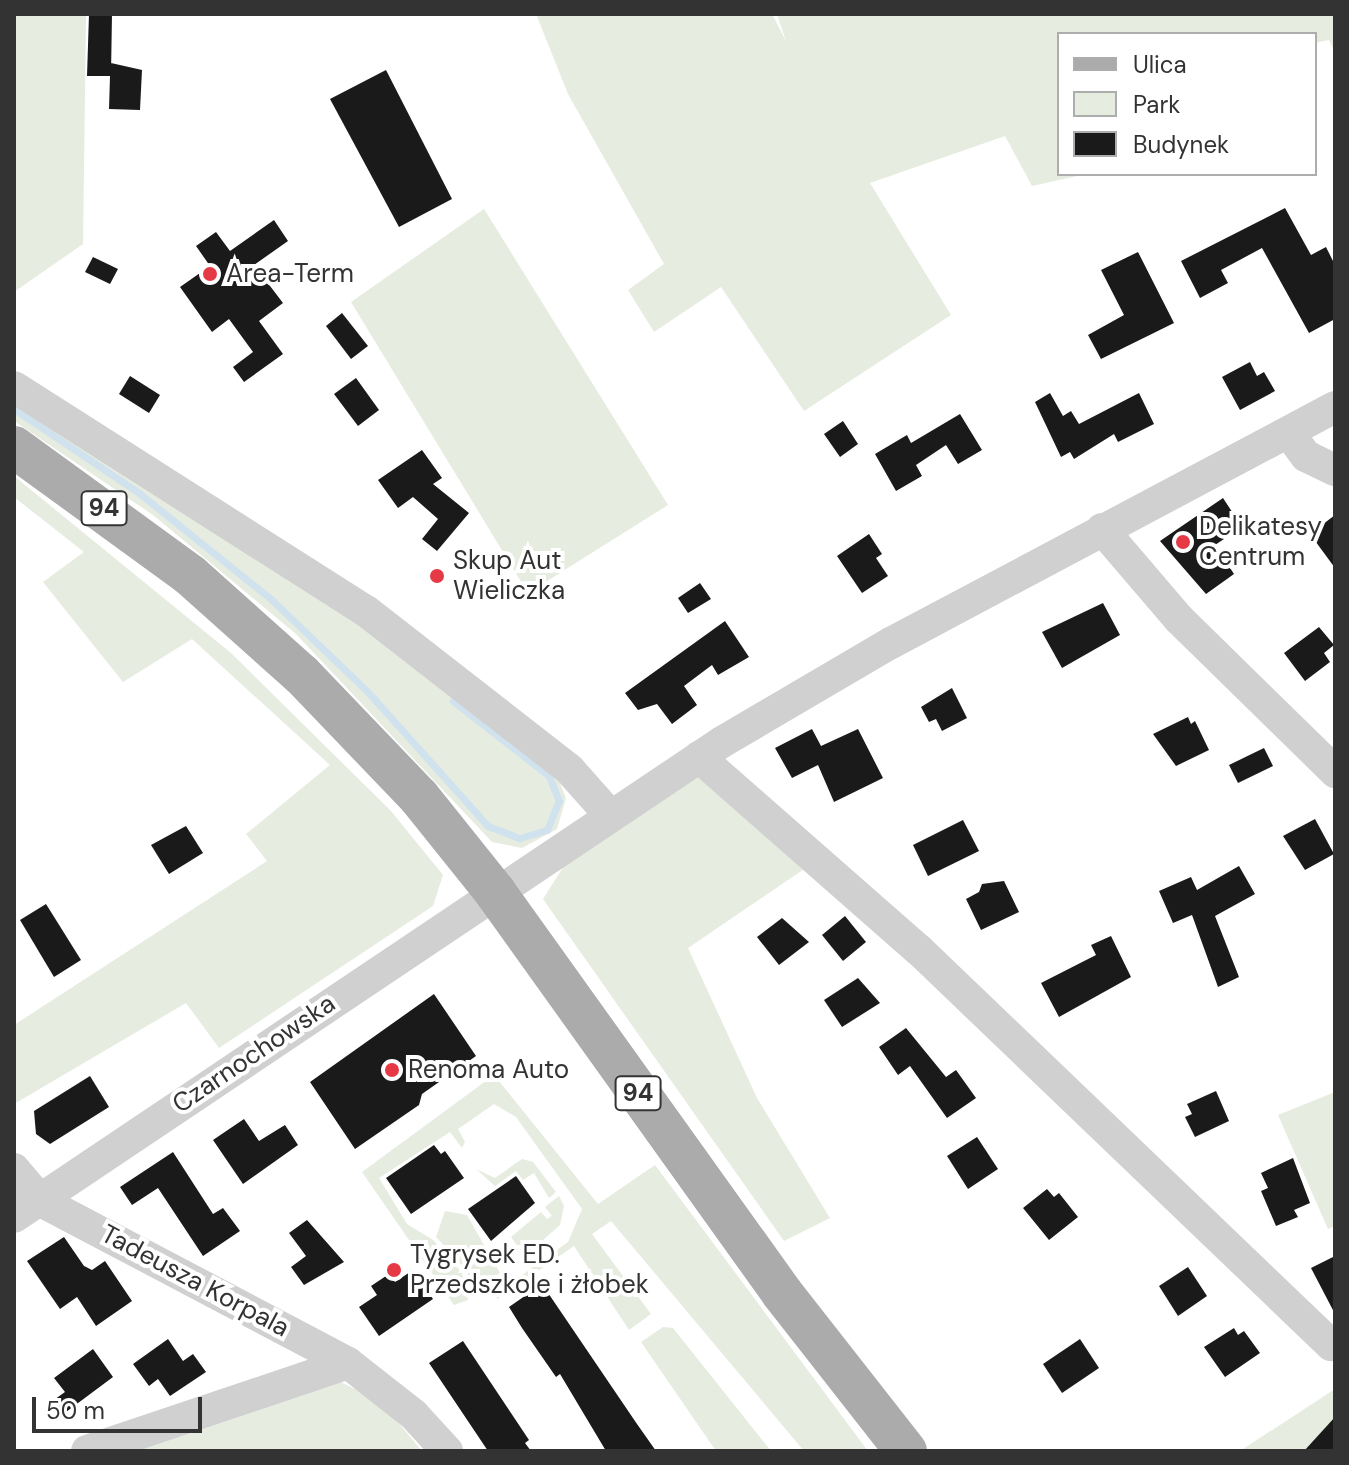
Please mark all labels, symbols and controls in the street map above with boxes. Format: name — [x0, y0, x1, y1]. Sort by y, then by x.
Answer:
legend — [1057, 32, 1317, 176]
text: Ulica — [1133, 49, 1187, 80]
text: Park — [1133, 89, 1180, 120]
text: Budynek — [1133, 129, 1229, 160]
place label: Area-Term — [226, 258, 354, 290]
marker: Area-Term — [201, 265, 219, 283]
road number: 94 — [80, 488, 128, 528]
place label: Delikatesy Centrum — [1199, 511, 1322, 572]
marker: Delikatesy Centrum — [1174, 533, 1192, 551]
place label: Skup Aut Wieliczka — [453, 545, 565, 606]
marker: Skup Aut Wieliczka — [428, 567, 446, 585]
street label: Czarnochowska — [167, 988, 341, 1120]
place label: Renoma Auto — [408, 1054, 569, 1086]
marker: Renoma Auto — [383, 1061, 401, 1079]
road number: 94 — [614, 1073, 662, 1113]
street label: Tadeusza Korpala — [96, 1218, 294, 1344]
place label: Tygrysek ED. Przedszkole i żłobek — [410, 1239, 649, 1300]
marker: Tygrysek ED. Przedszkole i żłobek — [385, 1261, 403, 1279]
scale bar — [36, 1381, 206, 1431]
text: 50 m — [46, 1395, 105, 1426]

